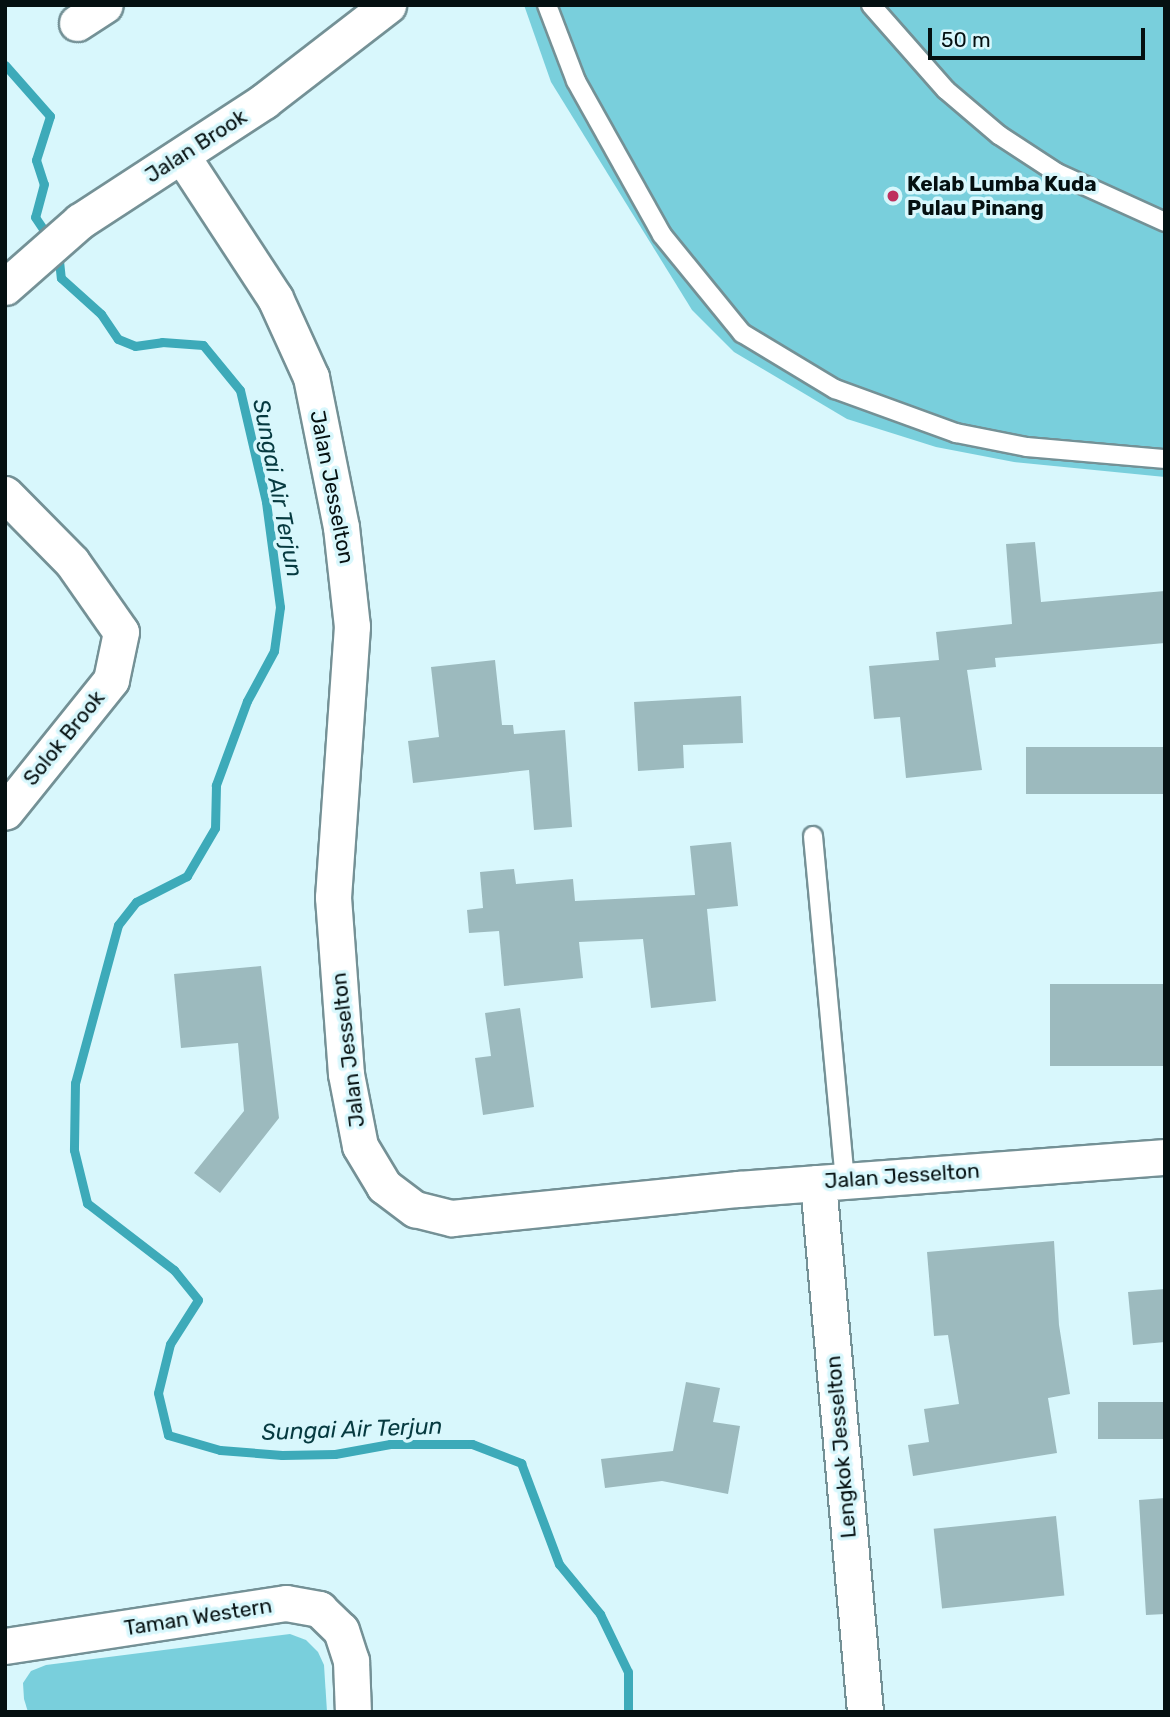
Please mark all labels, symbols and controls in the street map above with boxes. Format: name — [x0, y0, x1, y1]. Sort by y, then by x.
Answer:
scale bar — [932, 14, 1149, 58]
text: 50 m — [941, 27, 991, 52]
street label: Jalan Brook — [140, 104, 252, 188]
place label: Kelab Lumba Kuda Pulau Pinang — [907, 171, 1097, 221]
marker: Kelab Lumba Kuda Pulau Pinang — [885, 188, 901, 204]
water label: Sungai Air Terjun — [247, 396, 309, 580]
street label: Jalan Jesselton — [305, 408, 359, 566]
street label: Solok Brook — [18, 685, 110, 791]
street label: Jalan Jesselton — [326, 971, 370, 1129]
street label: Jalan Jesselton — [823, 1158, 981, 1194]
street label: Lengkok Jesselton — [820, 1355, 862, 1539]
water label: Sungai Air Terjun — [260, 1412, 444, 1446]
street label: Taman Western — [122, 1593, 274, 1641]

